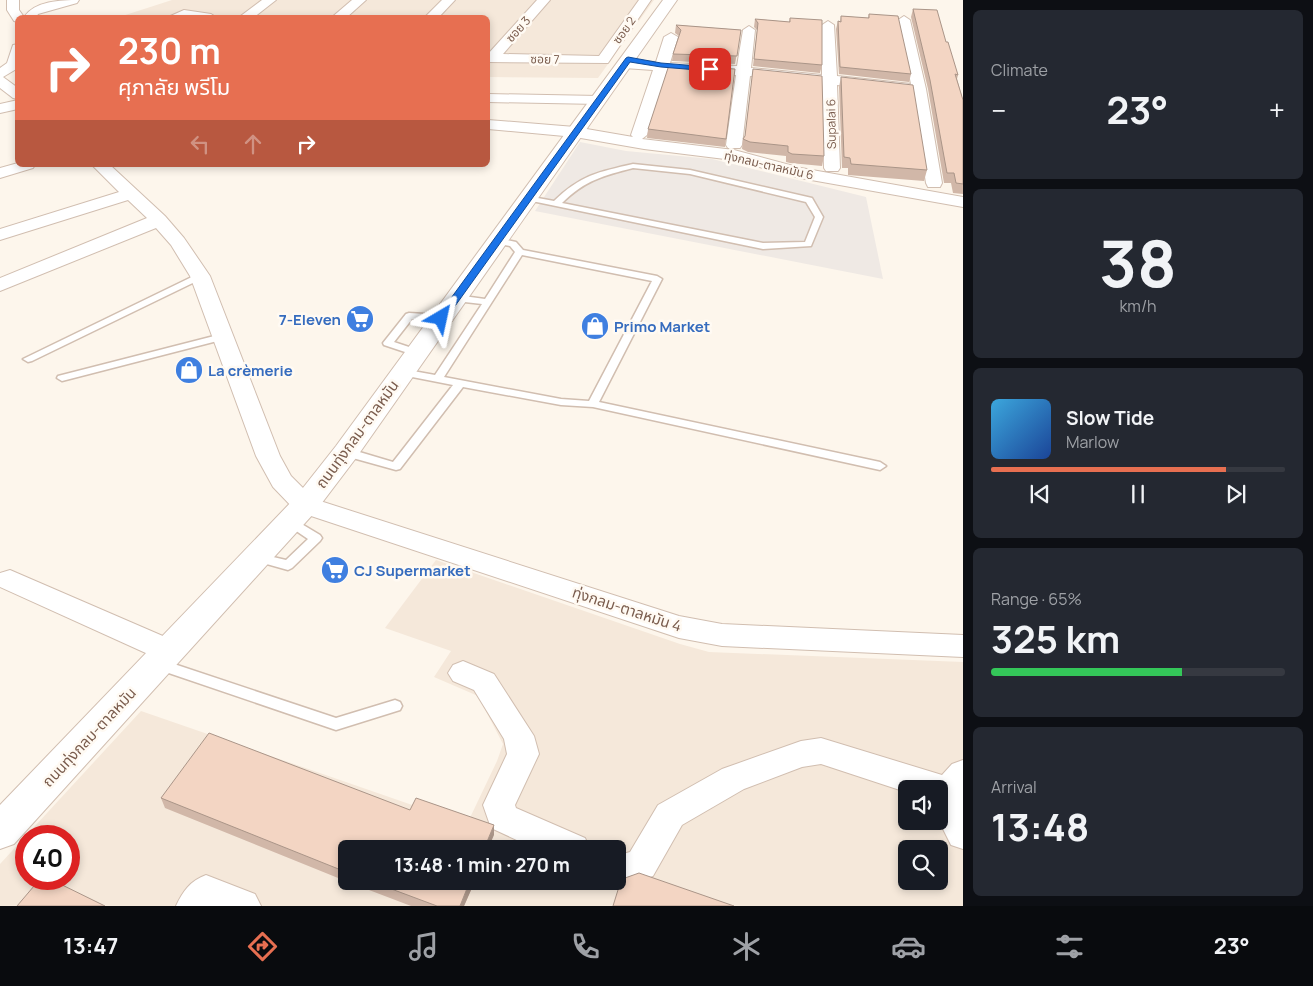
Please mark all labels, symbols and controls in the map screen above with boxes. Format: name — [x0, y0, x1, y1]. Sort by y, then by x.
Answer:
street label: ซอย 3 — [502, 12, 534, 46]
street label: ซอย 2 — [608, 13, 640, 47]
text: 230 m — [118, 27, 221, 75]
icon: right — [35, 35, 100, 100]
pin — [689, 48, 731, 90]
street label: ซอย 7 — [530, 50, 560, 68]
icon: arrive — [696, 55, 724, 83]
text: Climate — [991, 59, 1048, 81]
text: ศุภาลัย พรีโม — [118, 72, 230, 102]
text: 23° — [1107, 83, 1168, 135]
text: − — [991, 91, 1006, 129]
text: + — [1269, 91, 1285, 129]
street label: Supalai 6 — [822, 99, 840, 149]
icon: left — [186, 130, 214, 158]
icon: ahead — [239, 130, 267, 158]
icon: right — [292, 130, 320, 158]
street label: ทุ่งกลม-ตาลหมัน 6 — [723, 146, 815, 184]
text: 38 — [1099, 218, 1177, 307]
position arrow — [414, 291, 466, 343]
text: km/h — [1119, 295, 1157, 317]
supermarket icon: 7-Eleven — [345, 304, 375, 334]
place label: 7-Eleven — [279, 309, 341, 330]
shop icon: Primo Market — [580, 311, 610, 341]
place label: Primo Market — [614, 316, 710, 337]
shop icon: La crèmerie — [174, 355, 204, 385]
place label: La crèmerie — [208, 360, 293, 381]
street label: ถนนทุ่งกลม-ตาลหมัน — [311, 376, 403, 492]
text: Slow Tide — [1066, 405, 1154, 431]
text: Marlow — [1066, 431, 1119, 453]
icon: previous — [1026, 480, 1054, 508]
icon: pause — [1124, 480, 1152, 508]
icon: next — [1222, 480, 1250, 508]
supermarket icon: CJ Supermarket — [320, 555, 350, 585]
place label: CJ Supermarket — [354, 560, 471, 581]
street label: ทุ่งกลม-ตาลหมัน 4 — [570, 581, 684, 637]
text: Range · 65% — [991, 588, 1082, 610]
text: 325 km — [991, 612, 1120, 664]
street label: ถนนทุ่งกลม-ตาลหมัน — [37, 683, 141, 791]
text: Arrival — [991, 776, 1037, 798]
map controls — [898, 780, 948, 890]
button: sound — [898, 780, 948, 830]
text: 13:48 — [991, 800, 1089, 852]
speed limit sign: 40 — [15, 825, 80, 890]
button: search — [898, 840, 948, 890]
text: 13:48 · 1 min · 270 m — [394, 852, 570, 878]
icon: directions — [245, 929, 280, 964]
icon: music — [406, 929, 441, 964]
icon: phone — [568, 929, 603, 964]
icon: climate — [729, 929, 764, 964]
icon: car — [891, 929, 926, 964]
icon: filters — [1052, 929, 1087, 964]
text: 13:47 — [63, 931, 118, 961]
text: 23° — [1214, 931, 1250, 961]

